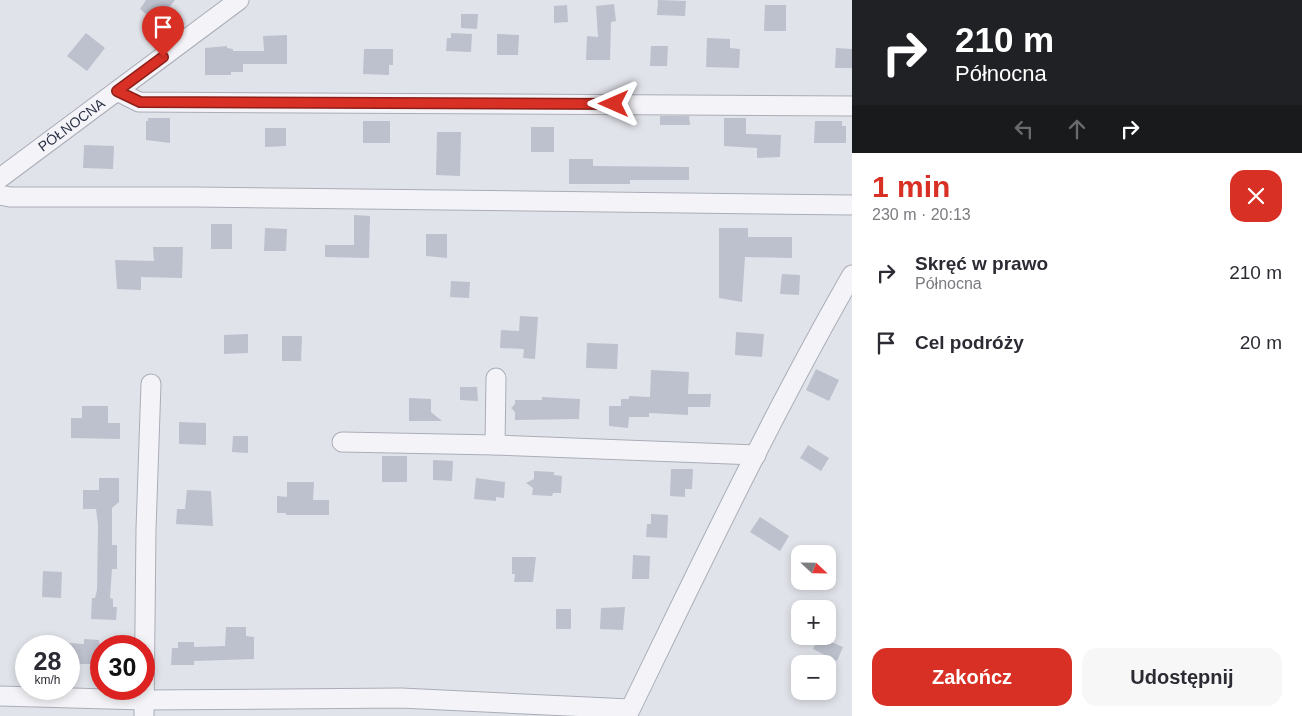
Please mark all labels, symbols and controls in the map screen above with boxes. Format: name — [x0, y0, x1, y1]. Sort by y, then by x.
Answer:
pin — [142, 6, 184, 57]
icon: arrive — [149, 13, 177, 41]
icon: right — [872, 20, 937, 85]
text: 210 m — [955, 20, 1054, 59]
text: Północna — [955, 61, 1047, 86]
position arrow — [587, 77, 639, 129]
street label: PÓŁNOCNA — [35, 95, 108, 155]
icon: left — [1010, 115, 1038, 143]
icon: ahead — [1063, 115, 1091, 143]
icon: right — [1116, 115, 1144, 143]
text: 1 min — [872, 170, 950, 203]
button: close — [1230, 170, 1282, 222]
text: 230 m · 20:13 — [872, 206, 971, 223]
text: Skręć w prawo — [915, 253, 1048, 274]
icon: right — [872, 259, 900, 287]
text: 210 m — [1229, 262, 1282, 283]
text: Północna — [915, 275, 982, 292]
icon: arrive — [872, 329, 900, 357]
text: Cel podróży — [915, 332, 1024, 353]
text: 20 m — [1240, 332, 1282, 353]
north arrow — [791, 545, 836, 590]
map controls — [791, 545, 836, 700]
button: + — [791, 600, 836, 645]
speed limit sign: 30 — [90, 635, 155, 700]
text: 28 — [34, 647, 61, 675]
button: Zakończ — [872, 648, 1072, 706]
button: Udostępnij — [1082, 648, 1282, 706]
button: − — [791, 655, 836, 700]
text: km/h — [34, 673, 61, 687]

